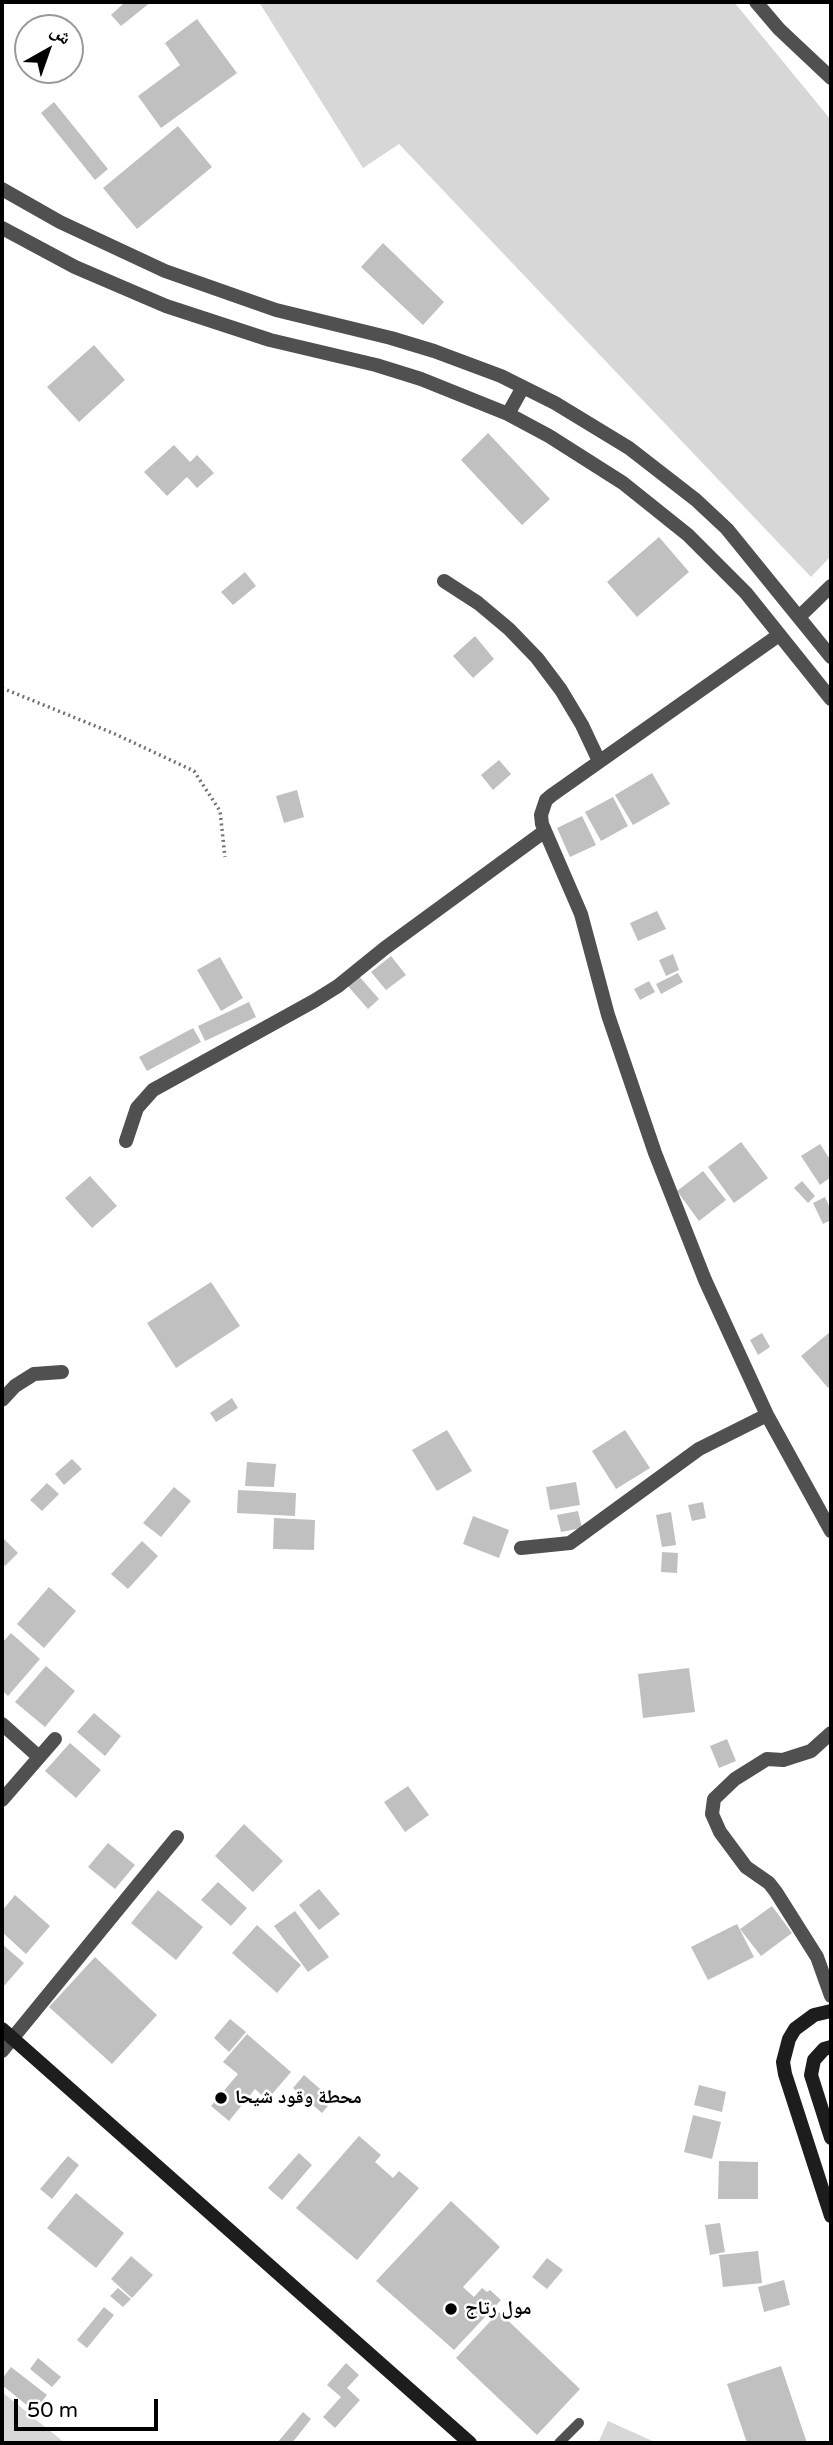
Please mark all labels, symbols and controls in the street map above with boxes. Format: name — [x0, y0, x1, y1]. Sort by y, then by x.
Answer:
north arrow — [14, 14, 84, 84]
text: ش — [46, 20, 76, 49]
place label: محطة وقود شيحا — [235, 2087, 362, 2109]
marker: محطة وقود شيحا — [213, 2090, 229, 2106]
place label: مول رتاج — [465, 2298, 531, 2320]
marker: مول رتاج — [443, 2301, 459, 2317]
scale bar — [18, 2386, 161, 2430]
text: 50 m — [27, 2398, 78, 2423]

